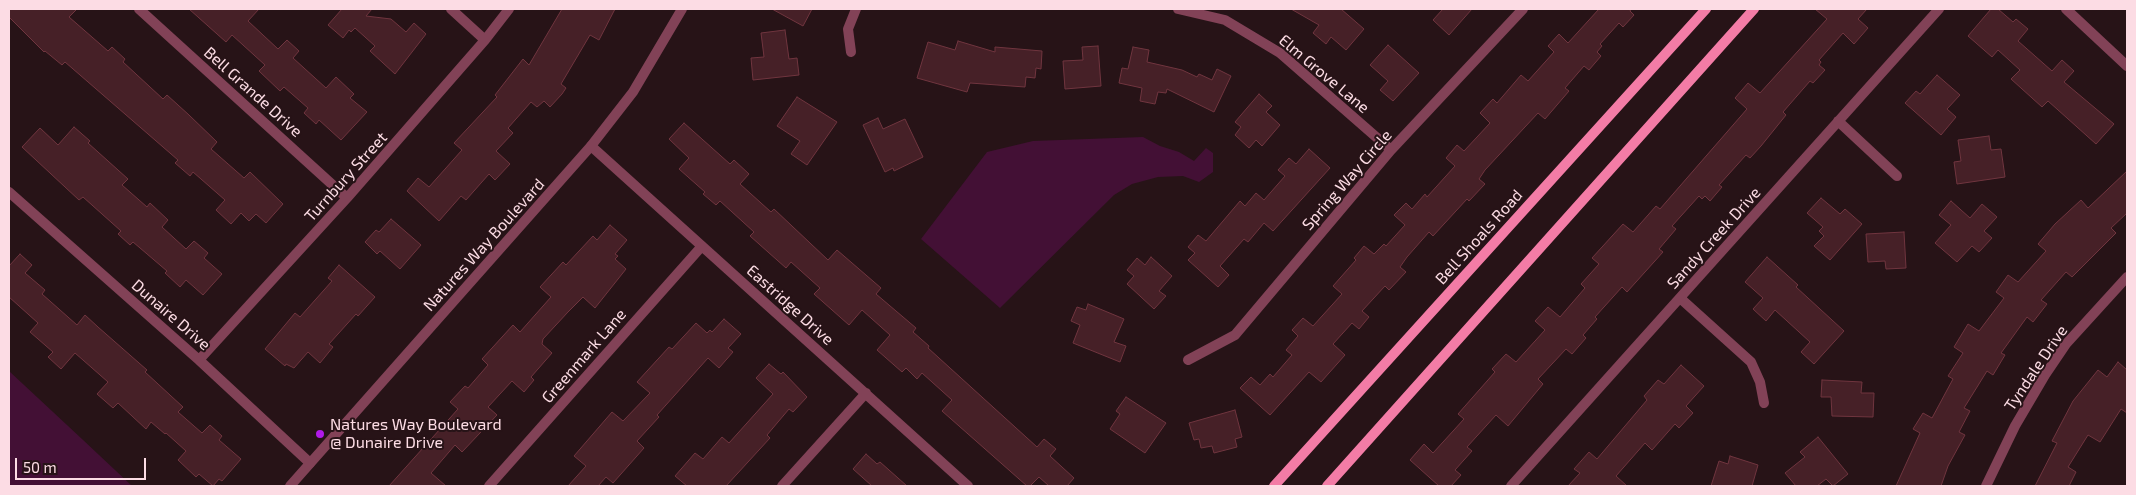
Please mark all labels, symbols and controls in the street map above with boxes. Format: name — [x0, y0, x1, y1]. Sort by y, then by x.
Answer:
street label: Elm Grove Lane — [1275, 31, 1373, 117]
street label: Bell Grande Drive — [200, 43, 306, 141]
street label: Spring Way Circle — [1298, 126, 1396, 234]
street label: Turnbury Street — [301, 128, 391, 226]
street label: Natures Way Boulevard — [419, 175, 549, 315]
street label: Sandy Creek Drive — [1663, 183, 1765, 293]
street label: Bell Shoals Road — [1431, 186, 1527, 288]
street label: Eastridge Drive — [743, 261, 837, 349]
street label: Dunaire Drive — [128, 276, 214, 354]
street label: Greenmark Lane — [538, 305, 630, 407]
street label: Tyndale Drive — [2000, 322, 2072, 414]
place label: Natures Way Boulevard @ Dunaire Drive — [330, 415, 502, 453]
marker: Natures Way Boulevard @ Dunaire Drive — [314, 428, 326, 440]
scale bar — [18, 448, 149, 480]
text: 50 m — [23, 458, 57, 476]

